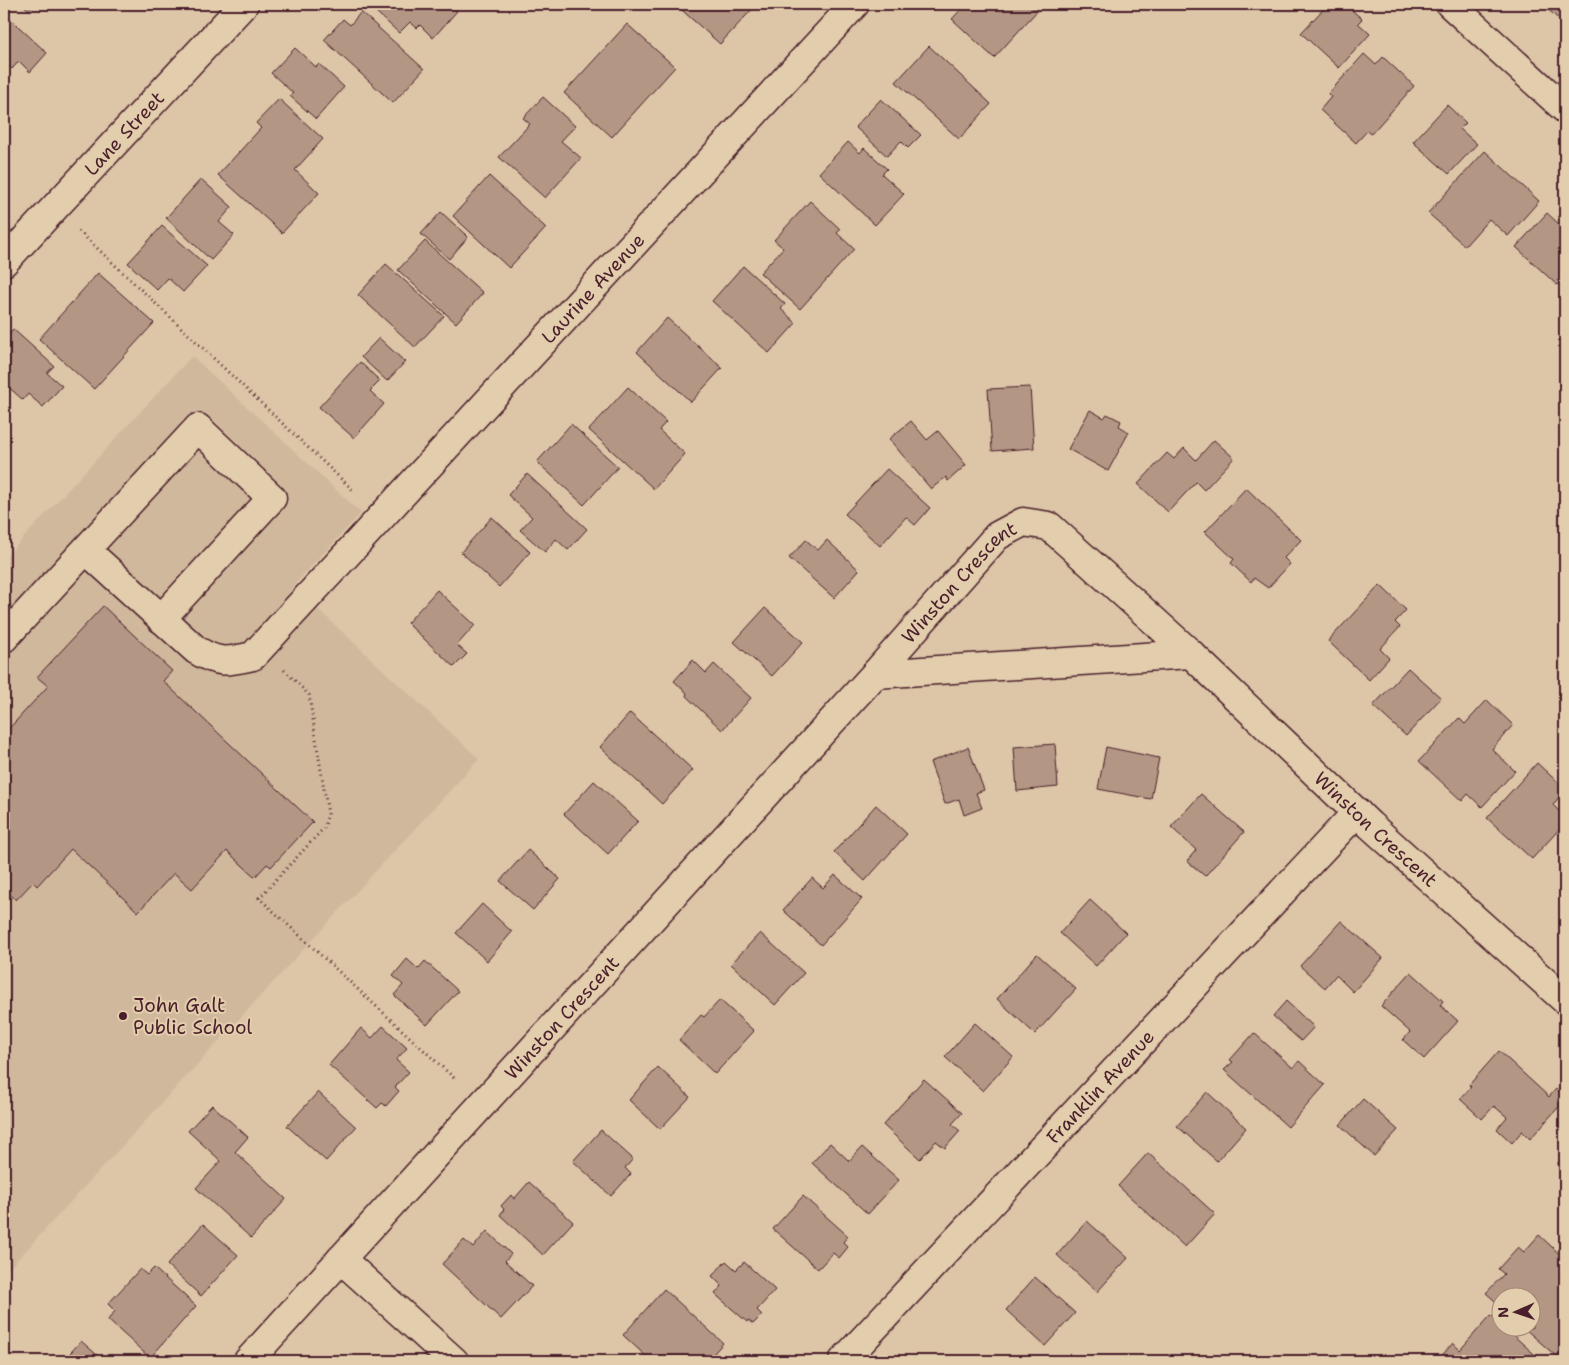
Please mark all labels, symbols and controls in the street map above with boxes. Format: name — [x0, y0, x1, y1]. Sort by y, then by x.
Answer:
street label: Lane Street — [79, 86, 170, 181]
street label: Laurine Avenue — [536, 228, 650, 349]
street label: Winston Crescent — [896, 516, 1021, 649]
street label: Winston Crescent — [1309, 766, 1443, 893]
street label: Winston Crescent — [499, 951, 625, 1085]
place label: John Galt Public School — [133, 993, 253, 1040]
marker: John Galt Public School — [117, 1010, 129, 1022]
street label: Franklin Avenue — [1041, 1025, 1160, 1149]
north arrow — [1492, 1288, 1542, 1338]
text: N — [1494, 1307, 1512, 1318]

